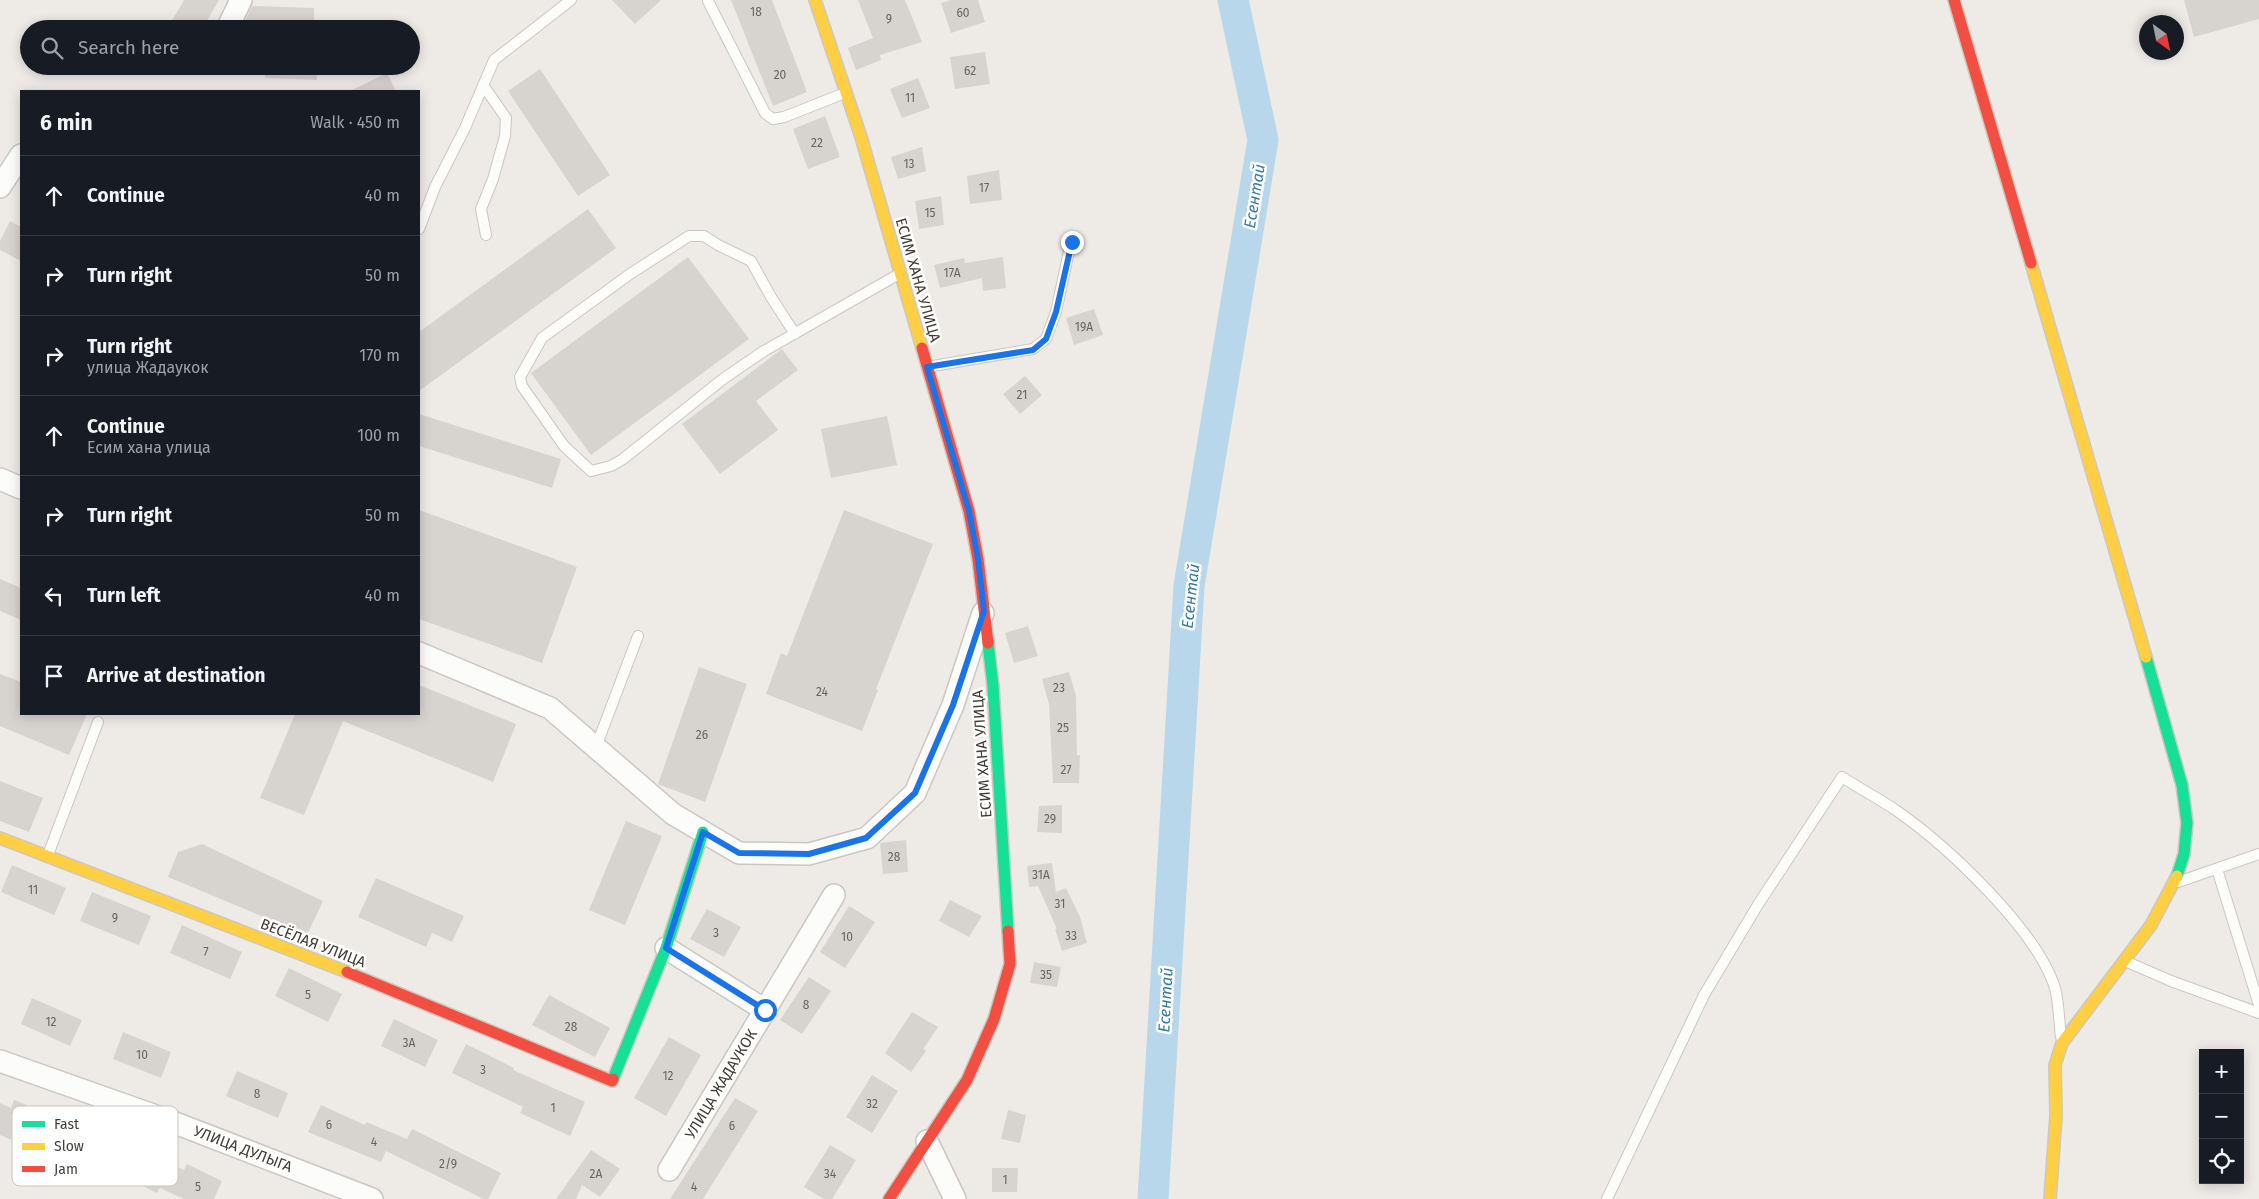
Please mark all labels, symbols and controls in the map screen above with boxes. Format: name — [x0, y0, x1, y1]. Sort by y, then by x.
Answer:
house number: 18 — [750, 5, 762, 19]
house number: 60 — [956, 6, 970, 20]
house number: 9 — [886, 12, 892, 26]
north arrow — [2139, 15, 2184, 60]
search box — [20, 20, 420, 75]
icon: search — [38, 34, 66, 62]
text: Search here — [78, 36, 179, 59]
house number: 62 — [964, 64, 976, 78]
house number: 20 — [774, 68, 787, 82]
house number: 11 — [905, 91, 915, 105]
text: 6 min — [40, 110, 93, 136]
text: Walk · 450 m — [310, 113, 400, 132]
house number: 22 — [811, 136, 823, 150]
house number: 13 — [903, 157, 915, 171]
water label: Есентай — [1240, 163, 1269, 230]
house number: 17 — [979, 181, 989, 195]
icon: ahead — [40, 182, 68, 210]
text: Continue — [87, 184, 165, 207]
text: 40 m — [365, 186, 400, 205]
house number: 15 — [924, 206, 936, 220]
street label: ЕСИМ ХАНА УЛИЦА — [892, 216, 944, 344]
route end — [1061, 231, 1084, 254]
icon: right — [40, 262, 68, 290]
text: Turn right — [87, 264, 172, 287]
text: 50 m — [365, 266, 400, 285]
house number: 17А — [943, 266, 961, 280]
house number: 19А — [1075, 320, 1093, 334]
text: Turn right — [87, 335, 172, 358]
icon: right — [40, 342, 68, 370]
text: 170 m — [359, 346, 400, 365]
text: улица Жадаукок — [87, 358, 209, 377]
house number: 21 — [1017, 388, 1027, 402]
text: Continue — [87, 415, 165, 438]
icon: ahead — [40, 422, 68, 450]
text: 100 m — [357, 426, 400, 445]
text: Есим хана улица — [87, 438, 211, 457]
icon: right — [40, 502, 68, 530]
text: Turn right — [87, 504, 172, 527]
text: 50 m — [365, 506, 400, 525]
water label: Есентай — [1178, 563, 1203, 629]
icon: left — [40, 582, 68, 610]
text: Turn left — [87, 584, 161, 607]
text: 40 m — [365, 586, 400, 605]
icon: arrive — [40, 662, 68, 690]
text: Arrive at destination — [87, 664, 266, 687]
house number: 23 — [1053, 681, 1065, 695]
house number: 24 — [816, 685, 829, 699]
street label: ЕСИМ ХАНА УЛИЦА — [969, 689, 995, 819]
house number: 25 — [1057, 721, 1069, 735]
house number: 26 — [696, 728, 708, 742]
house number: 27 — [1060, 763, 1072, 777]
house number: 29 — [1044, 812, 1056, 826]
house number: 28 — [888, 850, 901, 864]
house number: 31А — [1032, 868, 1050, 882]
house number: 11 — [28, 883, 38, 897]
house number: 31 — [1055, 897, 1065, 911]
house number: 9 — [112, 911, 118, 925]
street label: ВЕСЁЛАЯ УЛИЦА — [258, 915, 369, 972]
house number: 3 — [713, 926, 719, 940]
house number: 33 — [1065, 929, 1077, 943]
house number: 10 — [841, 930, 853, 944]
house number: 7 — [203, 945, 209, 959]
water label: Есентай — [1154, 967, 1177, 1033]
house number: 35 — [1040, 968, 1052, 982]
house number: 5 — [305, 988, 311, 1002]
house number: 8 — [803, 998, 810, 1012]
route start — [754, 999, 777, 1022]
house number: 12 — [45, 1015, 57, 1029]
house number: 28 — [565, 1020, 578, 1034]
street label: УЛИЦА ЖАДАУКОК — [681, 1026, 761, 1142]
house number: 3А — [403, 1036, 416, 1050]
house number: 10 — [136, 1048, 148, 1062]
map controls — [2199, 1049, 2244, 1184]
button: + — [2199, 1049, 2244, 1094]
house number: 3 — [480, 1063, 486, 1077]
house number: 12 — [662, 1069, 674, 1083]
house number: 8 — [254, 1087, 261, 1101]
button: − — [2199, 1094, 2244, 1139]
house number: 32 — [866, 1097, 878, 1111]
house number: 1 — [550, 1101, 556, 1115]
legend — [12, 1106, 178, 1186]
text: Fast — [54, 1116, 80, 1133]
house number: 6 — [326, 1118, 332, 1132]
house number: 6 — [729, 1119, 735, 1133]
street label: УЛИЦА ДУЛЫГА — [191, 1122, 295, 1176]
house number: 4 — [371, 1135, 378, 1149]
text: Slow — [54, 1138, 84, 1155]
button: locate — [2199, 1139, 2244, 1184]
house number: 2/9 — [439, 1157, 457, 1171]
text: Jam — [54, 1161, 78, 1178]
house number: 2А — [590, 1167, 603, 1181]
house number: 34 — [824, 1167, 837, 1181]
house number: 1 — [1002, 1173, 1008, 1187]
house number: 5 — [195, 1180, 201, 1194]
house number: 4 — [691, 1180, 698, 1194]

